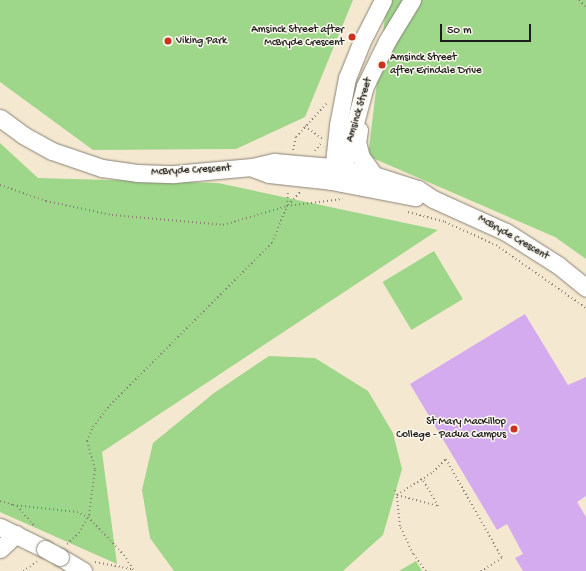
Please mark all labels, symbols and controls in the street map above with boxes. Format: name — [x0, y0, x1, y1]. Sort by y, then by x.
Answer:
scale bar — [442, 16, 533, 42]
place label: Amsinck Street after McBryde Crescent — [251, 24, 344, 50]
text: 50 m — [447, 24, 472, 38]
marker: Amsinck Street after McBryde Crescent — [347, 32, 357, 42]
place label: Viking Park — [176, 34, 227, 48]
marker: Viking Park — [163, 36, 173, 46]
place label: Amsinck Street after Erindale Drive — [390, 52, 482, 78]
marker: Amsinck Street after Erindale Drive — [377, 60, 387, 70]
street label: Amsinck Street — [344, 76, 376, 144]
street label: McBryde Crescent — [151, 162, 231, 180]
street label: McBryde Crescent — [475, 212, 551, 264]
place label: St Mary MacKillop College - Padua Campus — [396, 416, 506, 442]
marker: St Mary MacKillop College - Padua Campus — [509, 424, 519, 434]

